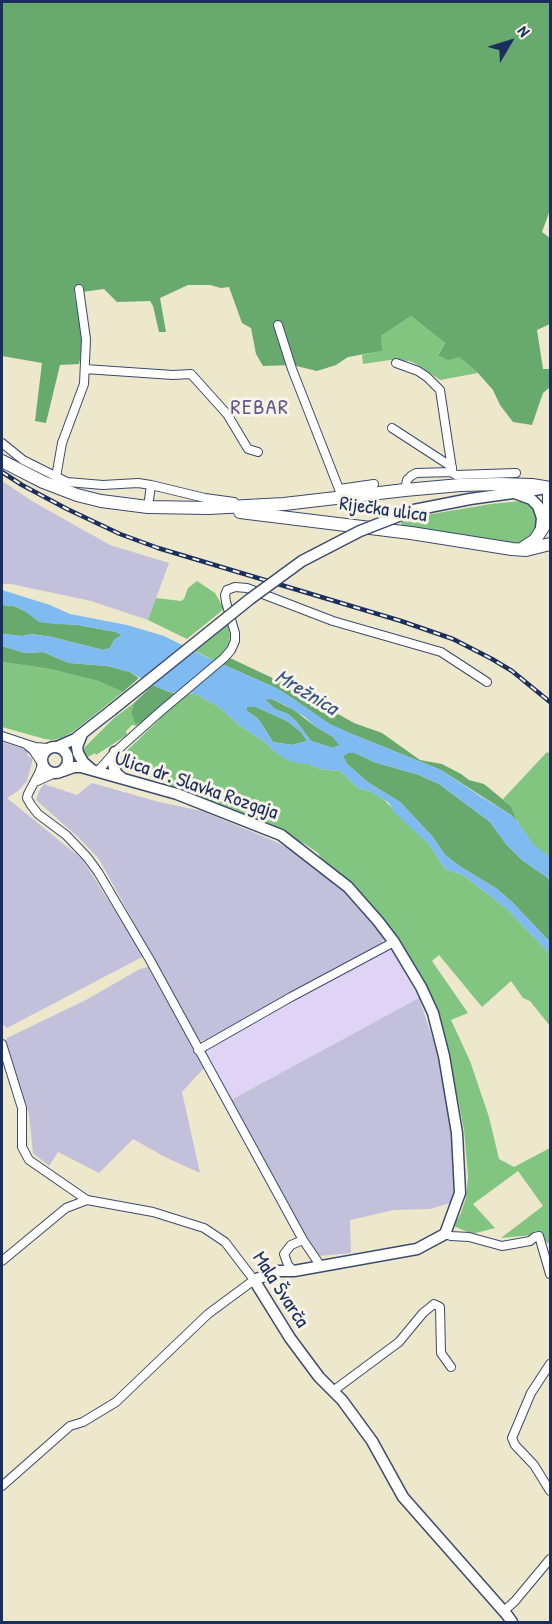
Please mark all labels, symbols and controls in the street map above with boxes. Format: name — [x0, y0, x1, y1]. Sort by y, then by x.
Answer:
north arrow — [480, 12, 540, 72]
text: N — [513, 21, 535, 41]
district label: REBAR — [230, 395, 290, 421]
street label: Riječka ulica — [338, 492, 428, 528]
water label: Mrežnica — [270, 665, 342, 721]
street label: Ulica dr. Slavka Rozgaja — [111, 747, 281, 825]
street label: Mala Švarča — [247, 1247, 313, 1333]

